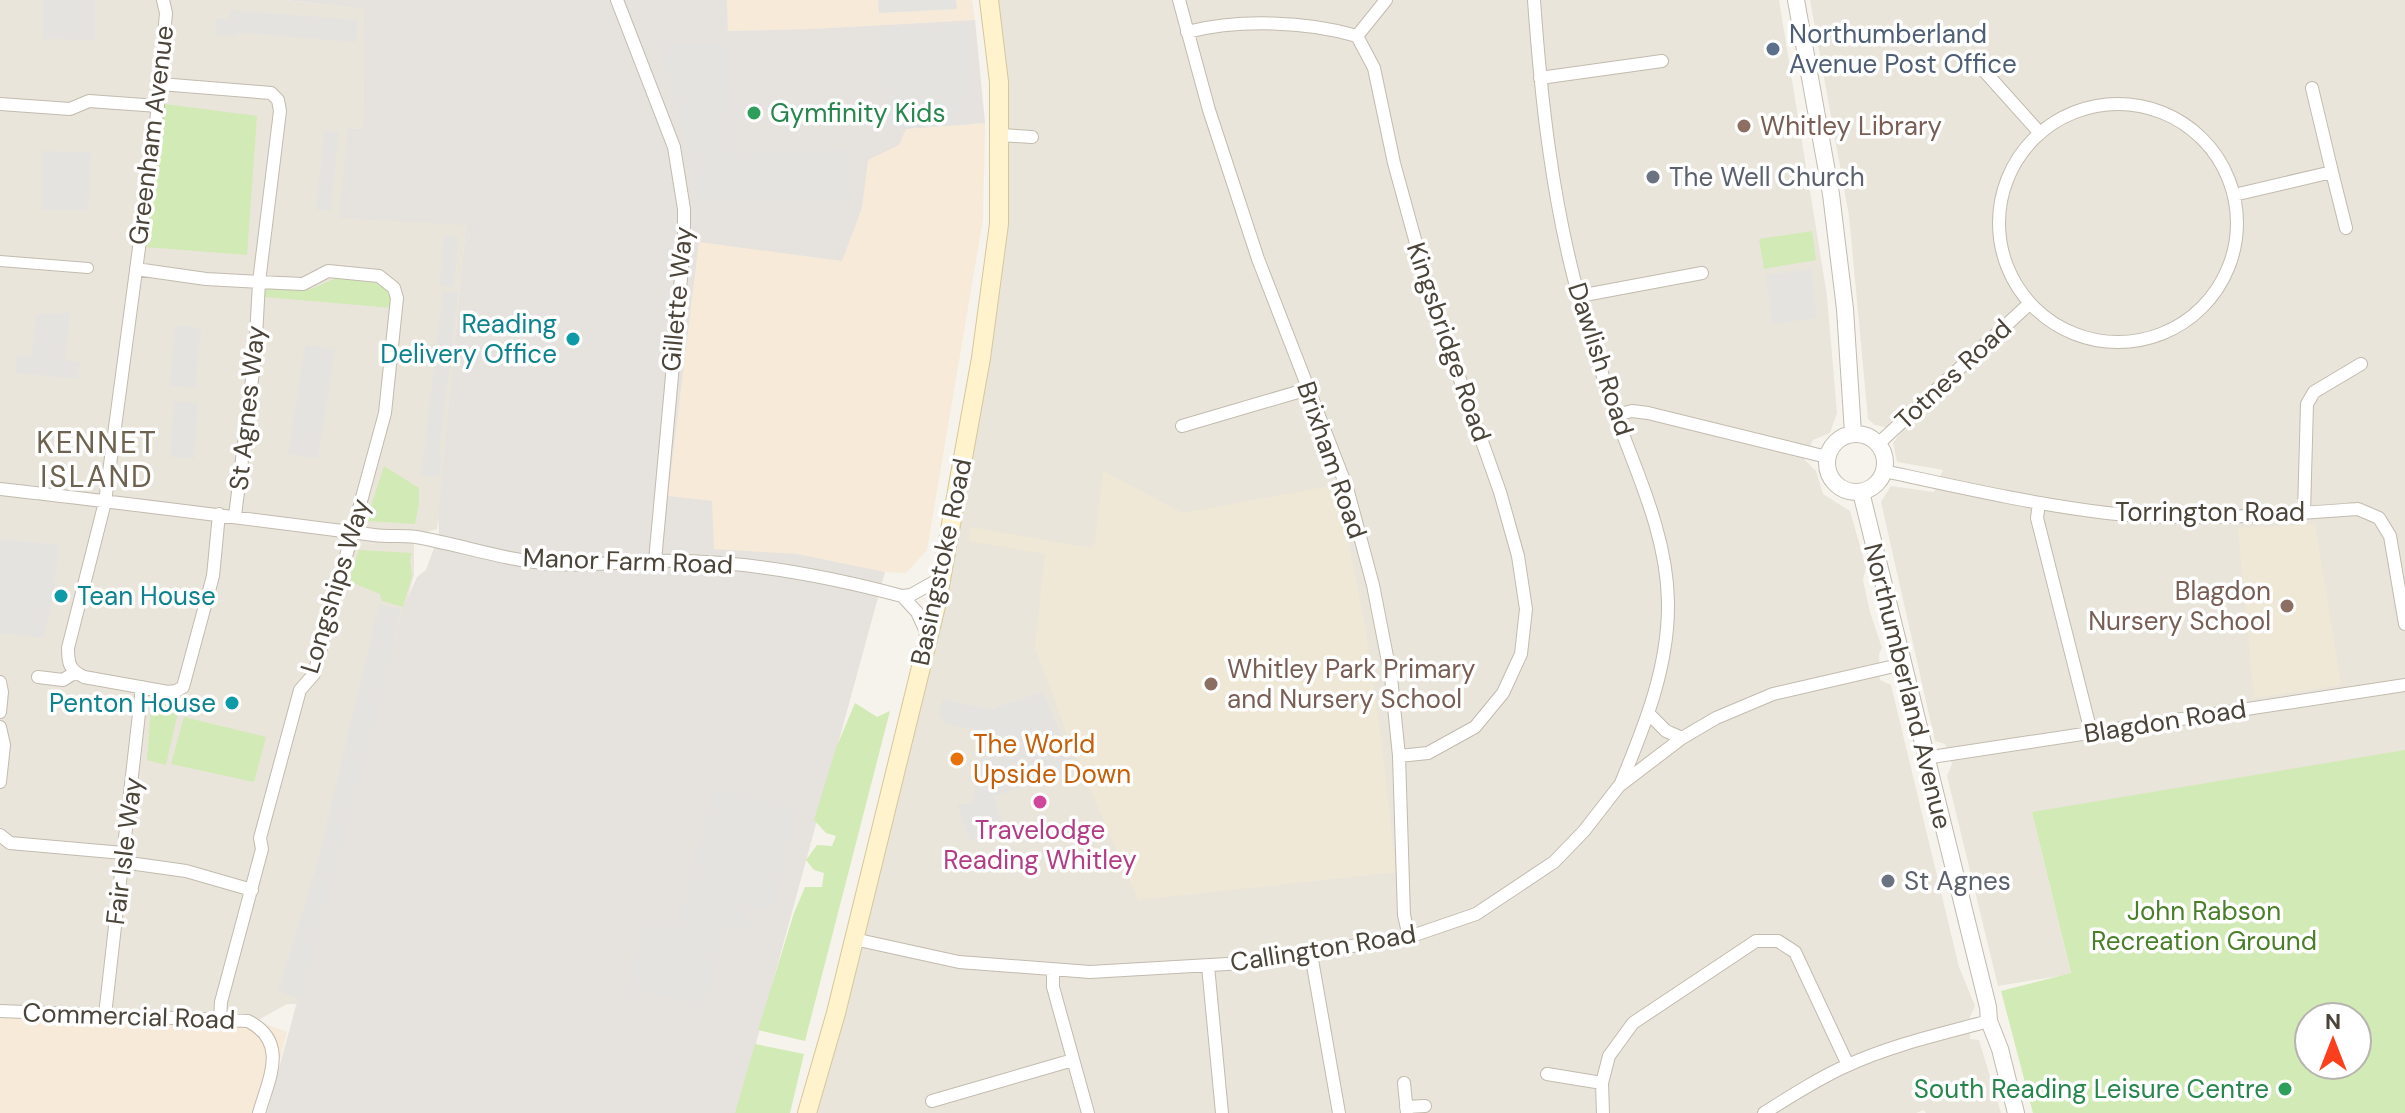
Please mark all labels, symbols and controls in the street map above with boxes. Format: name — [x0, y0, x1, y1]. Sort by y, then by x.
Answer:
place label: Northumberland Avenue Post Office — [1789, 17, 2017, 81]
street label: Greenham Avenue — [121, 23, 181, 247]
marker: Northumberland Avenue Post Office — [1764, 40, 1782, 58]
place label: Gymfinity Kids — [770, 96, 945, 130]
marker: Gymfinity Kids — [745, 104, 763, 122]
place label: Whitley Library — [1760, 109, 1942, 143]
marker: Whitley Library — [1735, 117, 1753, 135]
place label: The Well Church — [1669, 160, 1865, 194]
marker: The Well Church — [1644, 168, 1662, 186]
street label: Gillette Way — [654, 225, 700, 373]
street label: Kingsbridge Road — [1399, 238, 1499, 446]
street label: Dawlish Road — [1560, 278, 1642, 440]
place label: Reading Delivery Office — [380, 307, 557, 371]
street label: Totnes Road — [1887, 311, 2019, 437]
street label: St Agnes Way — [221, 324, 273, 492]
marker: Reading Delivery Office — [564, 330, 582, 348]
street label: Brixham Road — [1289, 377, 1375, 543]
district label: KENNET ISLAND — [36, 423, 158, 496]
street label: Basingstoke Road — [902, 455, 980, 669]
street label: Longships Way — [292, 495, 378, 677]
street label: Torrington Road — [2115, 495, 2305, 529]
street label: Manor Farm Road — [522, 540, 734, 582]
street label: Northumberland Avenue — [1856, 540, 1960, 832]
place label: Blagdon Nursery School — [2088, 574, 2271, 638]
place label: Tean House — [77, 579, 216, 613]
marker: Tean House — [52, 587, 70, 605]
marker: Blagdon Nursery School — [2278, 597, 2296, 615]
place label: Whitley Park Primary and Nursery School — [1227, 652, 1476, 716]
marker: Whitley Park Primary and Nursery School — [1202, 675, 1220, 693]
place label: Penton House — [49, 686, 216, 720]
street label: Blagdon Road — [2081, 691, 2249, 751]
marker: Penton House — [223, 694, 241, 712]
place label: The World Upside Down — [973, 727, 1131, 791]
marker: The World Upside Down — [948, 750, 966, 768]
street label: Fair Isle Way — [98, 775, 150, 927]
marker: Travelodge Reading Whitley — [1031, 793, 1049, 811]
place label: Travelodge Reading Whitley — [943, 813, 1137, 877]
place label: St Agnes — [1904, 864, 2011, 898]
marker: St Agnes — [1879, 872, 1897, 890]
park label: John Rabson Recreation Ground — [2091, 894, 2317, 958]
street label: Callington Road — [1228, 917, 1418, 979]
street label: Commercial Road — [22, 995, 236, 1037]
north arrow — [2293, 1001, 2373, 1081]
text: N — [2325, 1007, 2341, 1036]
place label: South Reading Leisure Centre — [1914, 1072, 2269, 1106]
marker: South Reading Leisure Centre — [2276, 1080, 2294, 1098]

